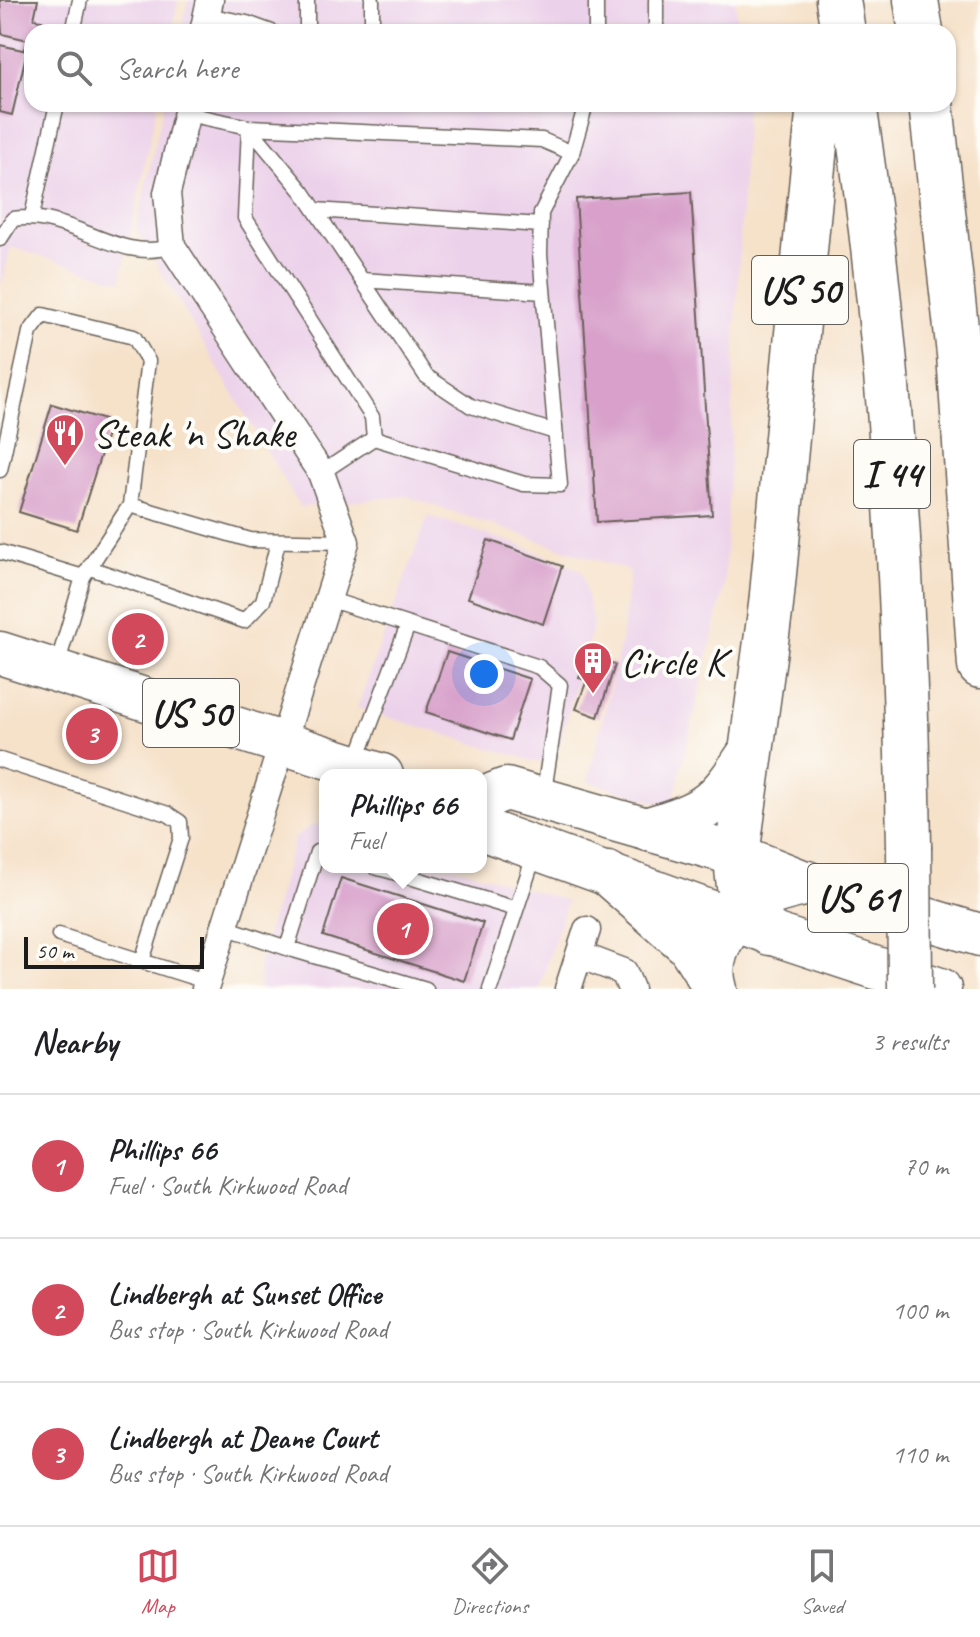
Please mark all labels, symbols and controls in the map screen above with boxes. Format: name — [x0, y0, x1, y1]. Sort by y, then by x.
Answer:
search box — [24, 24, 956, 112]
icon: search — [52, 46, 96, 90]
text: Search here — [116, 49, 238, 87]
road number: US 50 — [752, 256, 848, 324]
place label: Steak 'n Shake — [93, 409, 298, 459]
restaurant icon: Steak 'n Shake — [44, 412, 86, 467]
road number: I 44 — [854, 440, 930, 508]
pin: 2 — [112, 609, 164, 669]
place label: Circle K — [621, 637, 733, 687]
building icon: Circle K — [572, 640, 614, 695]
your location — [464, 654, 504, 694]
road number: US 50 — [143, 679, 239, 747]
pin: 3 — [66, 704, 118, 764]
popup — [319, 769, 487, 873]
text: Phillips 66 — [349, 786, 457, 824]
text: Fuel — [349, 824, 383, 857]
road number: US 61 — [808, 864, 908, 932]
pin: 1 — [377, 899, 429, 959]
scale bar — [24, 933, 204, 969]
text: 50 m — [36, 937, 73, 965]
text: Nearby — [32, 1020, 118, 1063]
text: 3 results — [872, 1025, 948, 1058]
text: Phillips 66 — [108, 1131, 216, 1169]
text: 1 — [52, 1150, 64, 1183]
text: 70 m — [904, 1150, 948, 1183]
text: Fuel · South Kirkwood Road — [108, 1169, 347, 1202]
text: Lindbergh at Sunset Office — [108, 1275, 381, 1313]
text: 2 — [52, 1294, 64, 1327]
text: 100 m — [892, 1294, 948, 1327]
text: Bus stop · South Kirkwood Road — [108, 1313, 387, 1346]
text: Lindbergh at Deane Court — [108, 1419, 377, 1457]
text: 3 — [52, 1438, 64, 1471]
text: 110 m — [892, 1438, 948, 1471]
text: Bus stop · South Kirkwood Road — [108, 1457, 387, 1490]
tab: Map — [136, 1544, 180, 1620]
tab: Directions — [452, 1544, 528, 1620]
tab: Saved — [800, 1544, 844, 1620]

